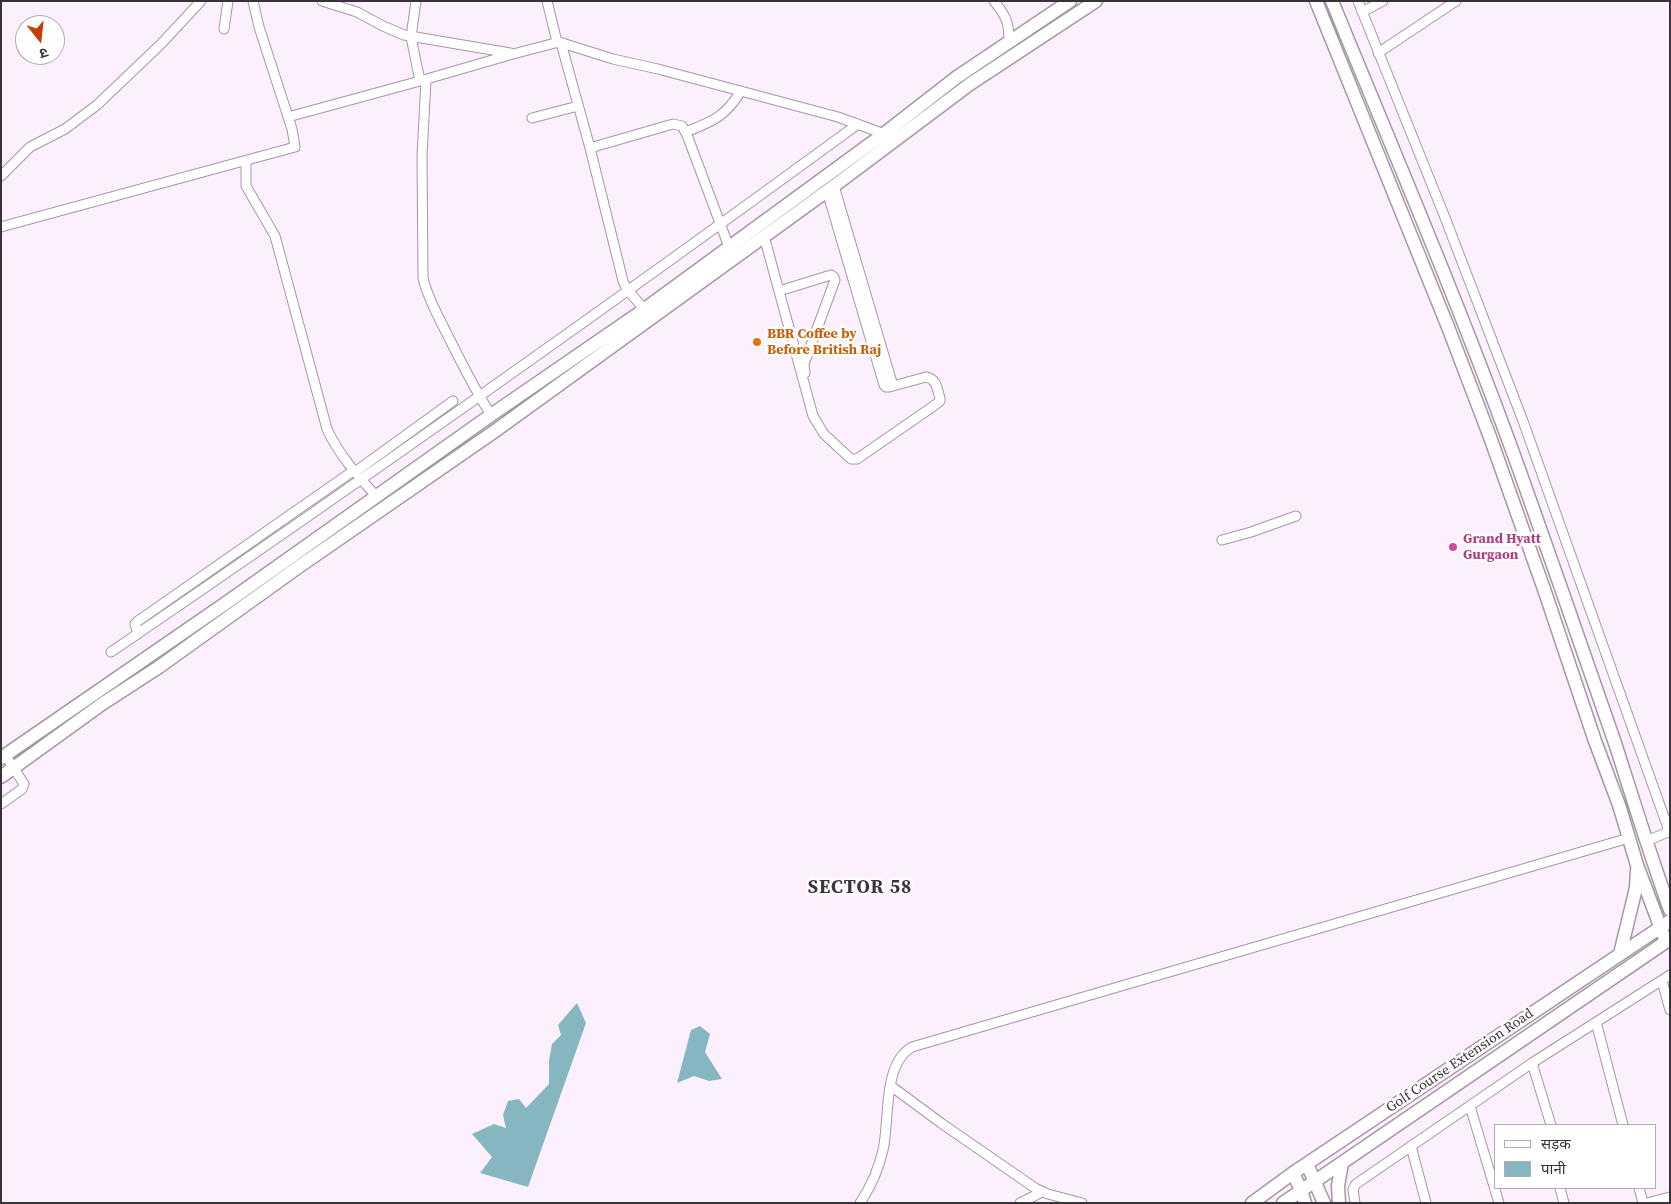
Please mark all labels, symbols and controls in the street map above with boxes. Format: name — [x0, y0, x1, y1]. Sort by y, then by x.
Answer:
north arrow — [15, 15, 65, 65]
text: उ — [37, 43, 51, 64]
place label: BBR Coffee by Before British Raj — [767, 326, 881, 358]
marker: BBR Coffee by Before British Raj — [751, 336, 763, 348]
place label: Grand Hyatt Gurgaon — [1463, 531, 1541, 564]
marker: Grand Hyatt Gurgaon — [1447, 541, 1459, 553]
district label: SECTOR 58 — [807, 877, 913, 899]
street label: Golf Course Extension Road — [1383, 1005, 1537, 1117]
legend — [1494, 1124, 1656, 1189]
text: सड़क — [1541, 1133, 1571, 1154]
text: पानी — [1541, 1158, 1566, 1179]

